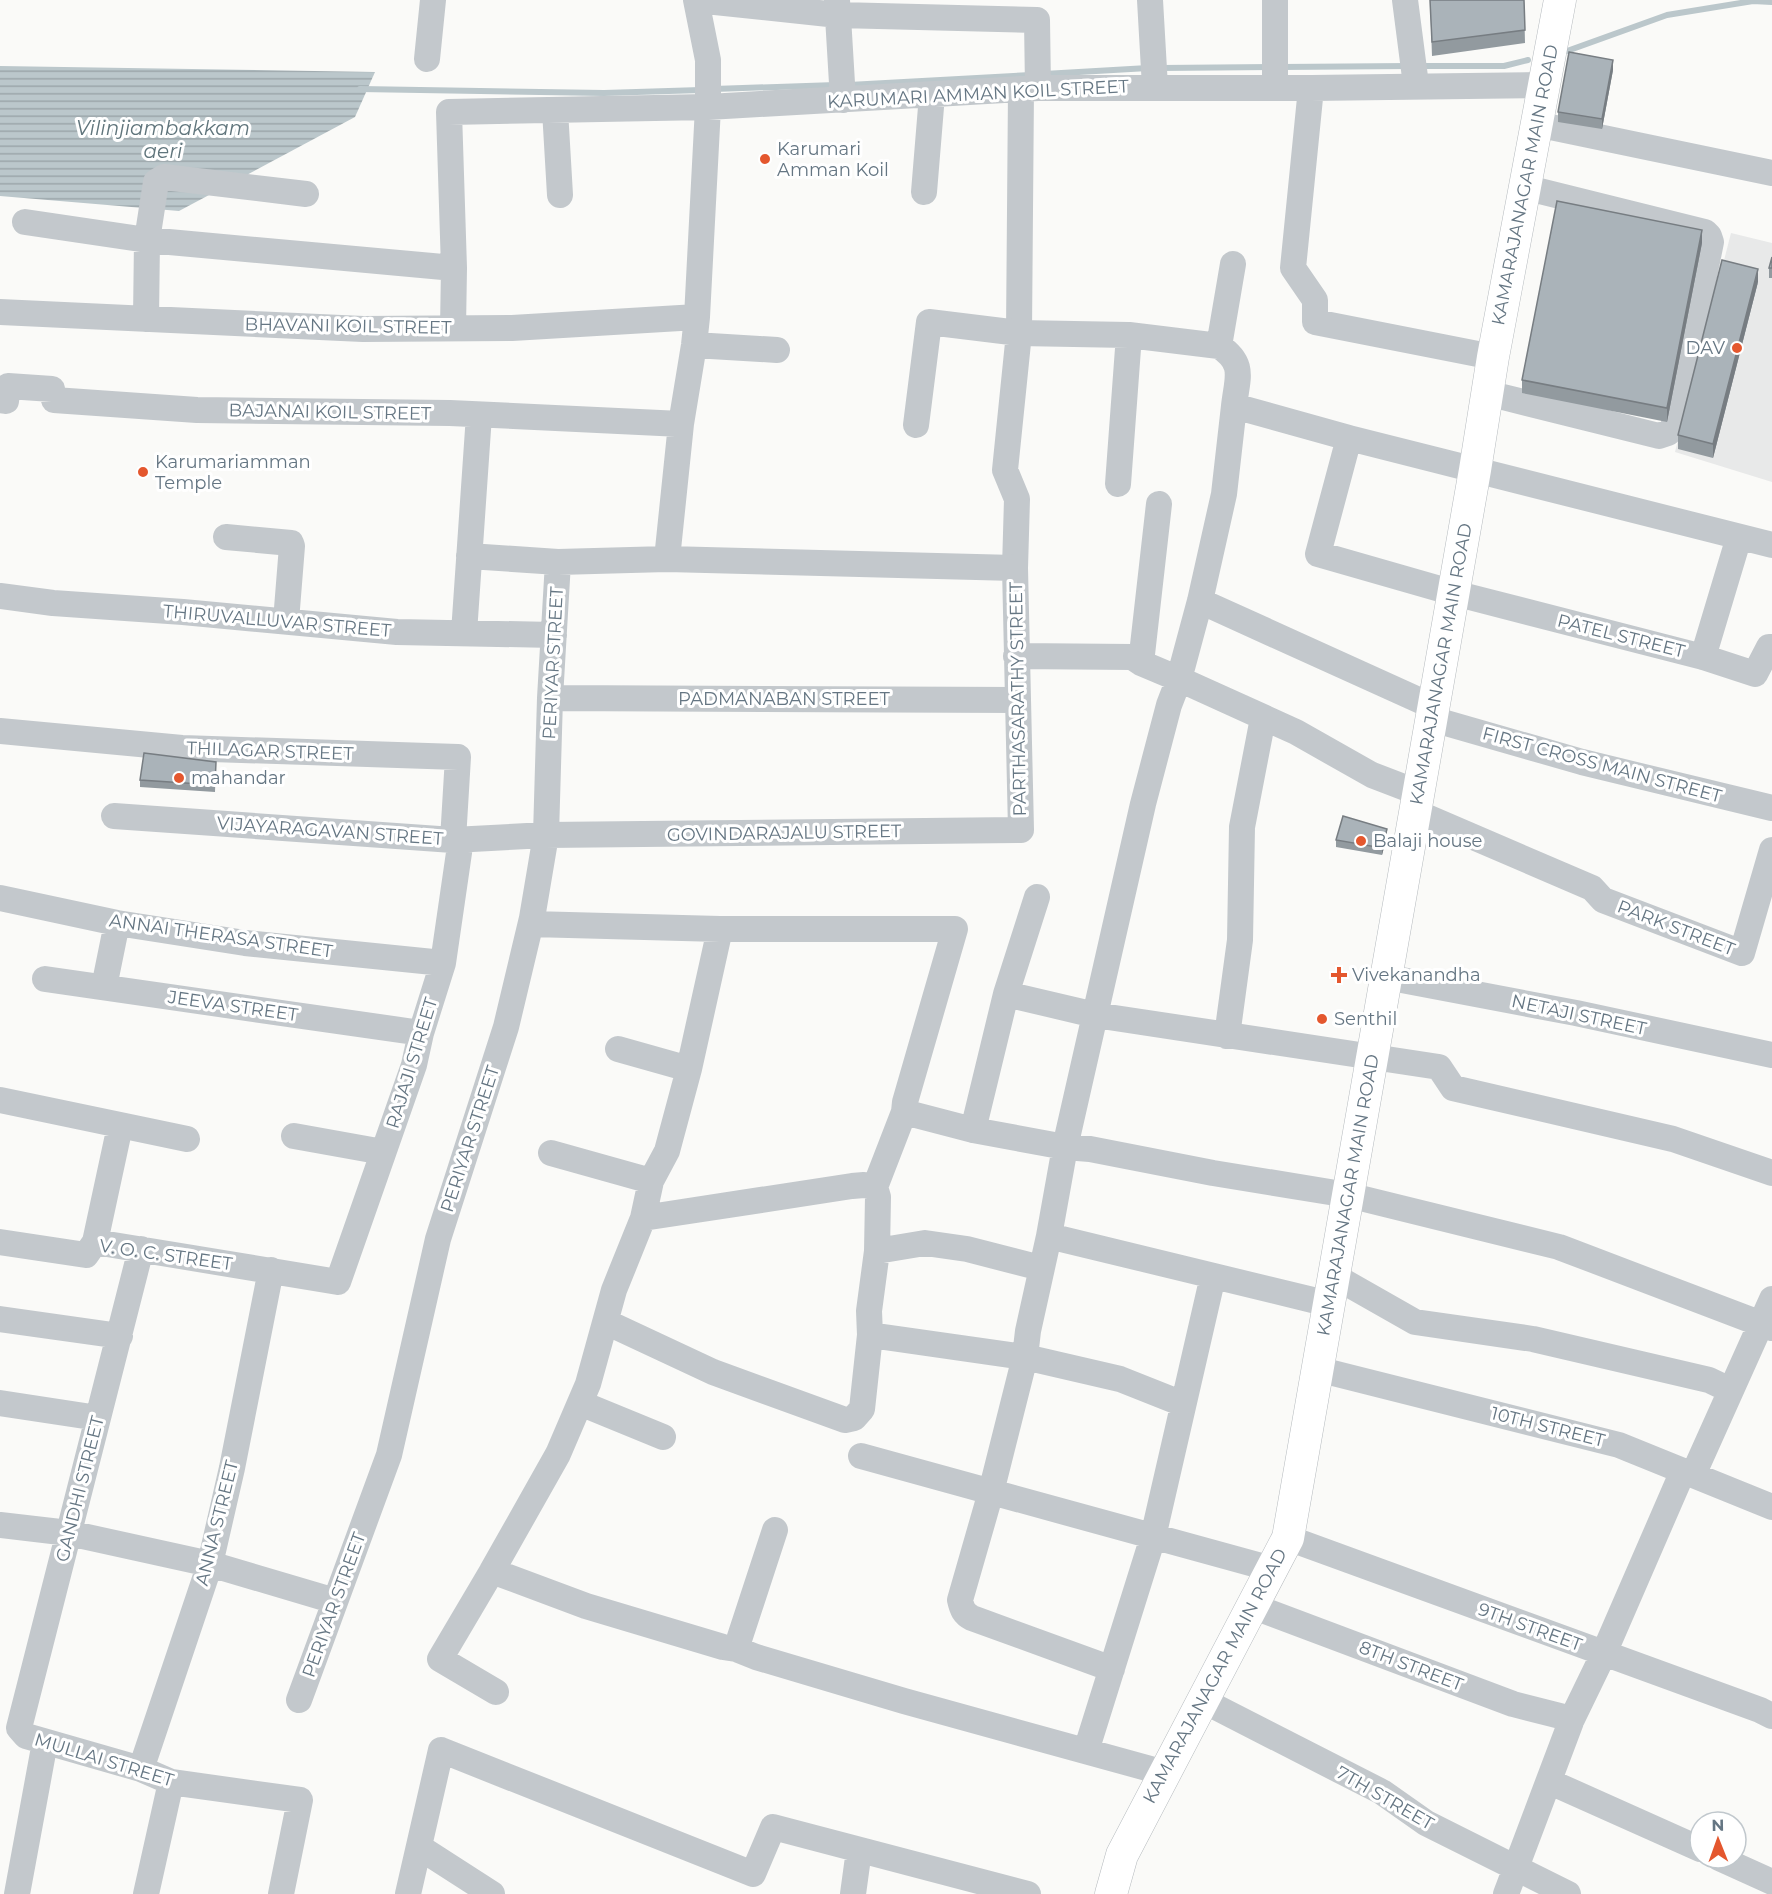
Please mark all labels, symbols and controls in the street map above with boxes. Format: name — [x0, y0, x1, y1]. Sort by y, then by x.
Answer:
street label: KAMARAJANAGAR MAIN ROAD — [1487, 43, 1563, 327]
street label: KARUMARI AMMAN KOIL STREET — [827, 75, 1130, 113]
water label: Vilinjiambakkam aeri — [76, 116, 250, 163]
place label: Karumari Amman Koil — [777, 138, 889, 181]
marker: Karumari Amman Koil — [758, 152, 772, 166]
street label: BHAVANI KOIL STREET — [244, 313, 452, 339]
place label: DAV — [1685, 337, 1725, 359]
marker: DAV — [1730, 341, 1744, 355]
street label: BAJANAI KOIL STREET — [229, 399, 432, 425]
place label: Karumariamman Temple — [155, 451, 311, 494]
marker: Karumariamman Temple — [136, 465, 150, 479]
street label: KAMARAJANAGAR MAIN ROAD — [1405, 521, 1477, 807]
street label: PARTHASARATHY STREET — [1005, 581, 1031, 816]
street label: PERIYAR STREET — [538, 585, 568, 740]
street label: THIRUVALLUVAR STREET — [162, 600, 393, 642]
street label: PATEL STREET — [1555, 610, 1688, 663]
street label: PADMANABAN STREET — [678, 688, 891, 710]
street label: FIRST CROSS MAIN STREET — [1480, 722, 1725, 808]
street label: THILAGAR STREET — [186, 737, 354, 765]
place label: mahandar — [191, 767, 286, 789]
marker: mahandar — [172, 771, 186, 785]
street label: VIJAYARAGAVAN STREET — [216, 812, 445, 850]
street label: GOVINDARAJALU STREET — [667, 820, 902, 846]
place label: Balaji house — [1373, 830, 1482, 852]
marker: Balaji house — [1354, 834, 1368, 848]
street label: PARK STREET — [1614, 895, 1739, 961]
street label: ANNAI THERASA STREET — [108, 909, 335, 963]
place label: Vivekanandha — [1352, 964, 1481, 986]
marker: Vivekanandha — [1330, 966, 1348, 984]
street label: JEEVA STREET — [166, 986, 300, 1026]
street label: NETAJI STREET — [1510, 990, 1649, 1040]
street label: RAJAJI STREET — [382, 994, 443, 1131]
place label: Senthil — [1334, 1008, 1397, 1030]
marker: Senthil — [1315, 1012, 1329, 1026]
street label: KAMARAJANAGAR MAIN ROAD — [1312, 1052, 1384, 1338]
street label: PERIYAR STREET — [436, 1062, 504, 1215]
street label: V. O. C. STREET — [98, 1235, 234, 1275]
street label: 10TH STREET — [1489, 1402, 1608, 1452]
street label: GANDHI STREET — [51, 1413, 109, 1564]
street label: ANNA STREET — [191, 1457, 243, 1588]
street label: PERIYAR STREET — [298, 1529, 371, 1681]
street label: KAMARAJANAGAR MAIN ROAD — [1138, 1545, 1292, 1807]
street label: 9TH STREET — [1475, 1598, 1586, 1656]
street label: 8TH STREET — [1356, 1636, 1467, 1696]
street label: MULLAI STREET — [32, 1728, 177, 1792]
street label: 7TH STREET — [1332, 1761, 1438, 1835]
north arrow — [1688, 1810, 1748, 1870]
text: N — [1711, 1816, 1724, 1835]

